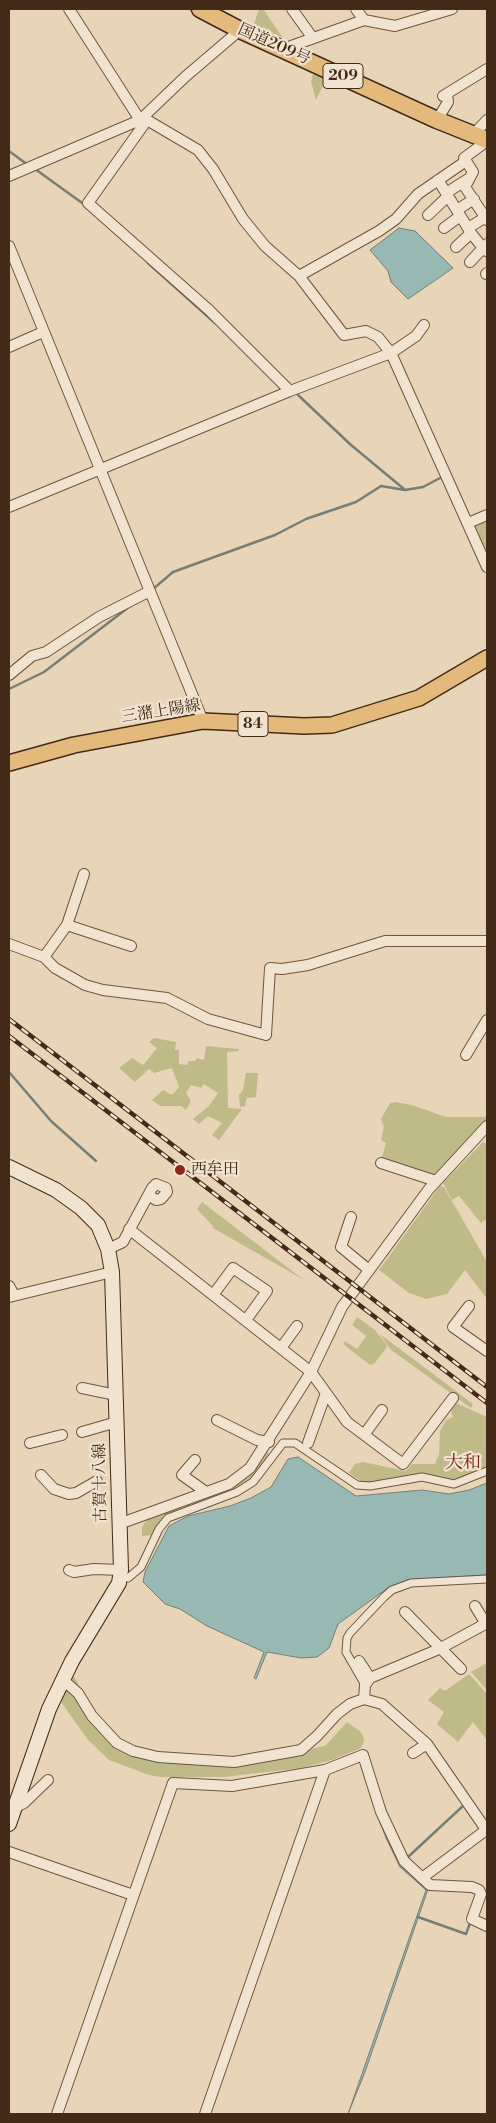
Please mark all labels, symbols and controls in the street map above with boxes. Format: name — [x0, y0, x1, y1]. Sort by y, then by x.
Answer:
street label: 国道209号 — [235, 20, 313, 70]
road number: 209 — [323, 64, 363, 88]
street label: 三潴上陽線 — [120, 696, 202, 728]
road number: 84 — [238, 712, 268, 736]
place label: 西牟田 — [191, 1160, 239, 1180]
marker: 西牟田 — [173, 1163, 187, 1177]
street label: 古賀十八線 — [91, 1443, 111, 1523]
district label: 大和 — [445, 1453, 481, 1475]

